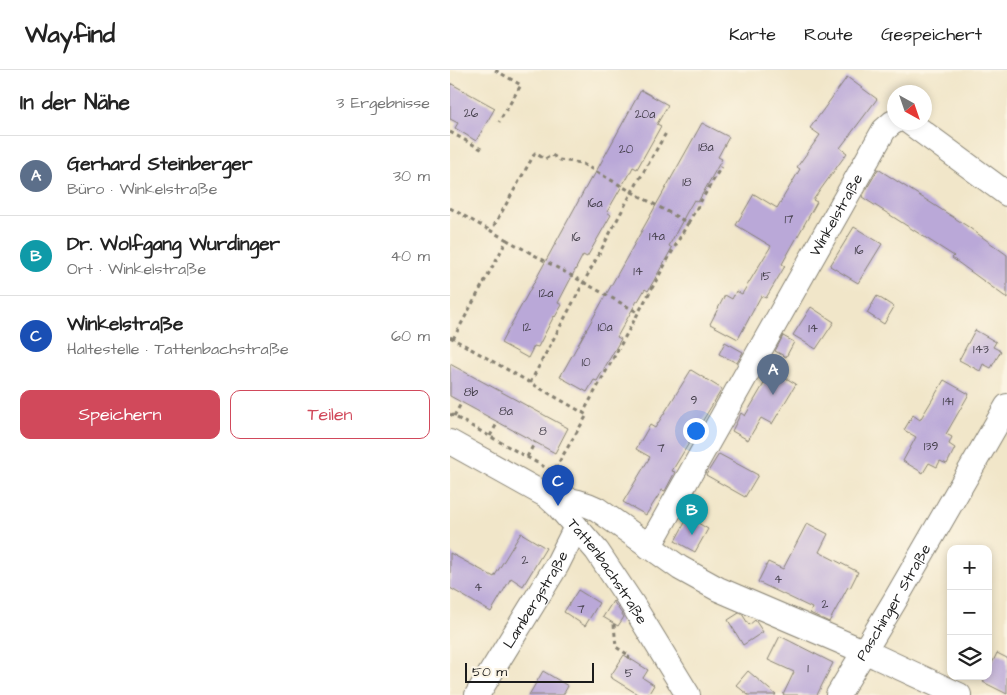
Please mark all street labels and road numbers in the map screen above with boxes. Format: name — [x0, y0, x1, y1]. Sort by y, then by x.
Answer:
street label: Winkelstraße — [804, 170, 868, 260]
street label: Tattenbachstraße — [563, 514, 653, 628]
street label: Paschinger Straße — [851, 540, 936, 664]
street label: Lambergstraße — [498, 547, 573, 652]

